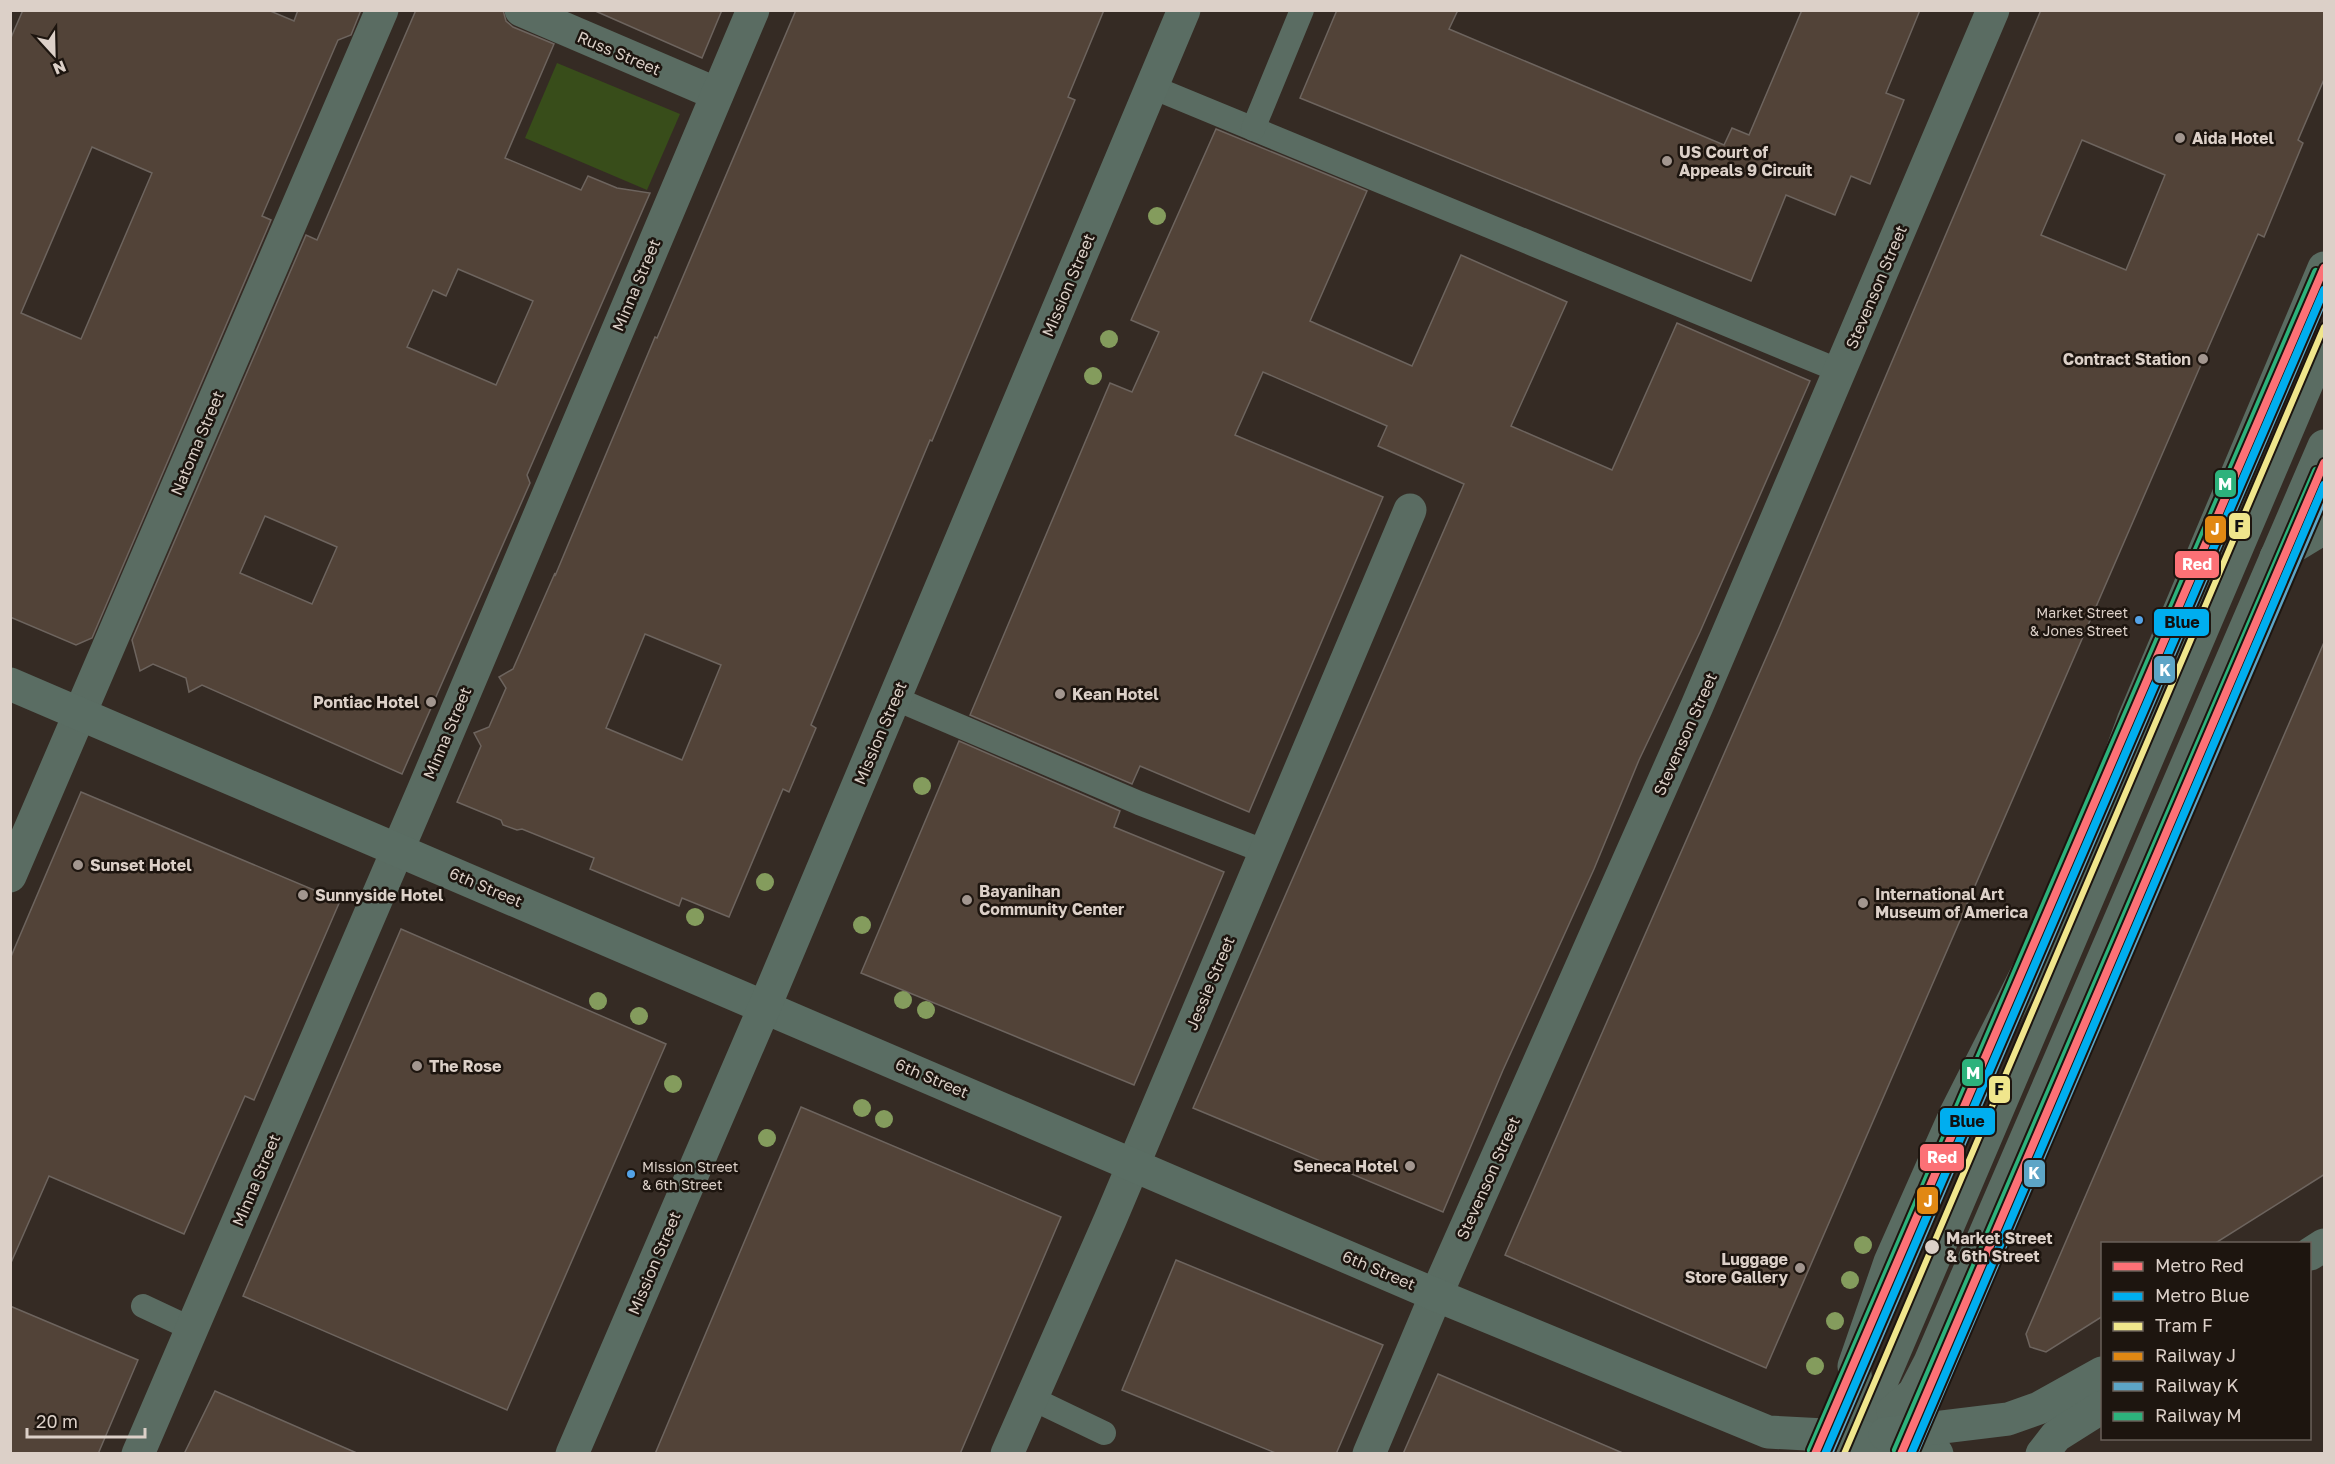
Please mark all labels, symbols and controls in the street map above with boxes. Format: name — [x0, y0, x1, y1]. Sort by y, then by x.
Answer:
north arrow — [24, 24, 84, 84]
street label: Russ Street — [574, 26, 664, 80]
text: N — [50, 56, 69, 79]
place label: Aida Hotel — [2192, 128, 2274, 148]
marker: Aida Hotel — [2173, 131, 2187, 145]
place label: US Court of Appeals 9 Circuit — [1679, 142, 1812, 180]
marker: US Court of Appeals 9 Circuit — [1660, 154, 1674, 168]
street label: Stevenson Street — [1841, 222, 1911, 352]
street label: Mission Street — [1037, 230, 1099, 340]
street label: Minna Street — [608, 236, 664, 334]
place label: Contract Station — [2063, 349, 2191, 369]
marker: Contract Station — [2196, 352, 2210, 366]
street label: Natoma Street — [166, 388, 228, 498]
line badge: M — [2214, 469, 2237, 498]
text: M — [2218, 474, 2232, 494]
line badge: F — [2228, 512, 2251, 540]
line badge: J — [2204, 515, 2227, 544]
text: F — [2234, 516, 2244, 536]
text: J — [2210, 519, 2220, 539]
line badge: Red — [2174, 550, 2220, 579]
text: Red — [2182, 554, 2212, 574]
place label: Market Street & Jones Street — [2030, 604, 2128, 639]
line badge: Blue — [2153, 608, 2210, 637]
text: Blue — [2164, 612, 2200, 632]
marker: Market Street & Jones Street — [2133, 614, 2145, 626]
line badge: K — [2153, 655, 2176, 684]
text: K — [2159, 660, 2171, 680]
street label: Stevenson Street — [1649, 669, 1721, 799]
street label: Mission Street — [849, 678, 911, 788]
street label: Minna Street — [419, 684, 475, 782]
place label: Kean Hotel — [1072, 684, 1159, 704]
marker: Kean Hotel — [1053, 687, 1067, 701]
place label: Pontiac Hotel — [313, 692, 420, 712]
marker: Pontiac Hotel — [424, 695, 438, 709]
place label: Sunset Hotel — [90, 855, 192, 875]
marker: Sunset Hotel — [71, 858, 85, 872]
street label: 6th Street — [447, 863, 525, 911]
place label: Bayanihan Community Center — [979, 881, 1124, 919]
place label: International Art Museum of America — [1875, 884, 2028, 922]
place label: Sunnyside Hotel — [315, 885, 444, 905]
marker: Sunnyside Hotel — [296, 888, 310, 902]
marker: Bayanihan Community Center — [960, 893, 974, 907]
marker: International Art Museum of America — [1856, 896, 1870, 910]
street label: Jessie Street — [1181, 933, 1239, 1033]
street label: 6th Street — [893, 1054, 971, 1102]
place label: The Rose — [429, 1056, 501, 1076]
line badge: M — [1961, 1058, 1984, 1087]
marker: The Rose — [410, 1059, 424, 1073]
text: M — [1966, 1063, 1980, 1083]
line badge: F — [1988, 1075, 2011, 1104]
text: F — [1994, 1079, 2004, 1099]
line badge: Blue — [1939, 1107, 1996, 1136]
text: Blue — [1949, 1111, 1985, 1131]
street label: Stevenson Street — [1452, 1113, 1524, 1243]
street label: Minna Street — [228, 1131, 284, 1229]
line badge: Red — [1919, 1143, 1965, 1172]
text: Red — [1927, 1147, 1957, 1167]
place label: Seneca Hotel — [1293, 1156, 1399, 1176]
place label: Mission Street & 6th Street — [642, 1158, 738, 1193]
marker: Seneca Hotel — [1403, 1159, 1417, 1173]
line badge: K — [2023, 1159, 2046, 1188]
text: K — [2028, 1163, 2040, 1183]
marker: Mission Street & 6th Street — [625, 1168, 637, 1180]
line badge: J — [1916, 1186, 1939, 1215]
text: J — [1923, 1191, 1933, 1211]
street label: Mission Street — [623, 1208, 685, 1318]
place label: Market Street & 6th Street — [1946, 1228, 2053, 1266]
marker: Market Street & 6th Street — [1923, 1238, 1941, 1256]
legend — [2101, 1242, 2311, 1440]
street label: 6th Street — [1340, 1246, 1418, 1294]
place label: Luggage Store Gallery — [1685, 1249, 1788, 1287]
text: Metro Red — [2155, 1254, 2244, 1276]
marker: Luggage Store Gallery — [1793, 1261, 1807, 1275]
text: Metro Blue — [2155, 1284, 2249, 1306]
text: Tram F — [2155, 1314, 2213, 1336]
text: Railway J — [2155, 1344, 2236, 1366]
text: Railway K — [2155, 1374, 2239, 1396]
scale bar — [27, 1401, 146, 1439]
text: Railway M — [2155, 1404, 2242, 1426]
text: 20 m — [36, 1410, 78, 1432]

